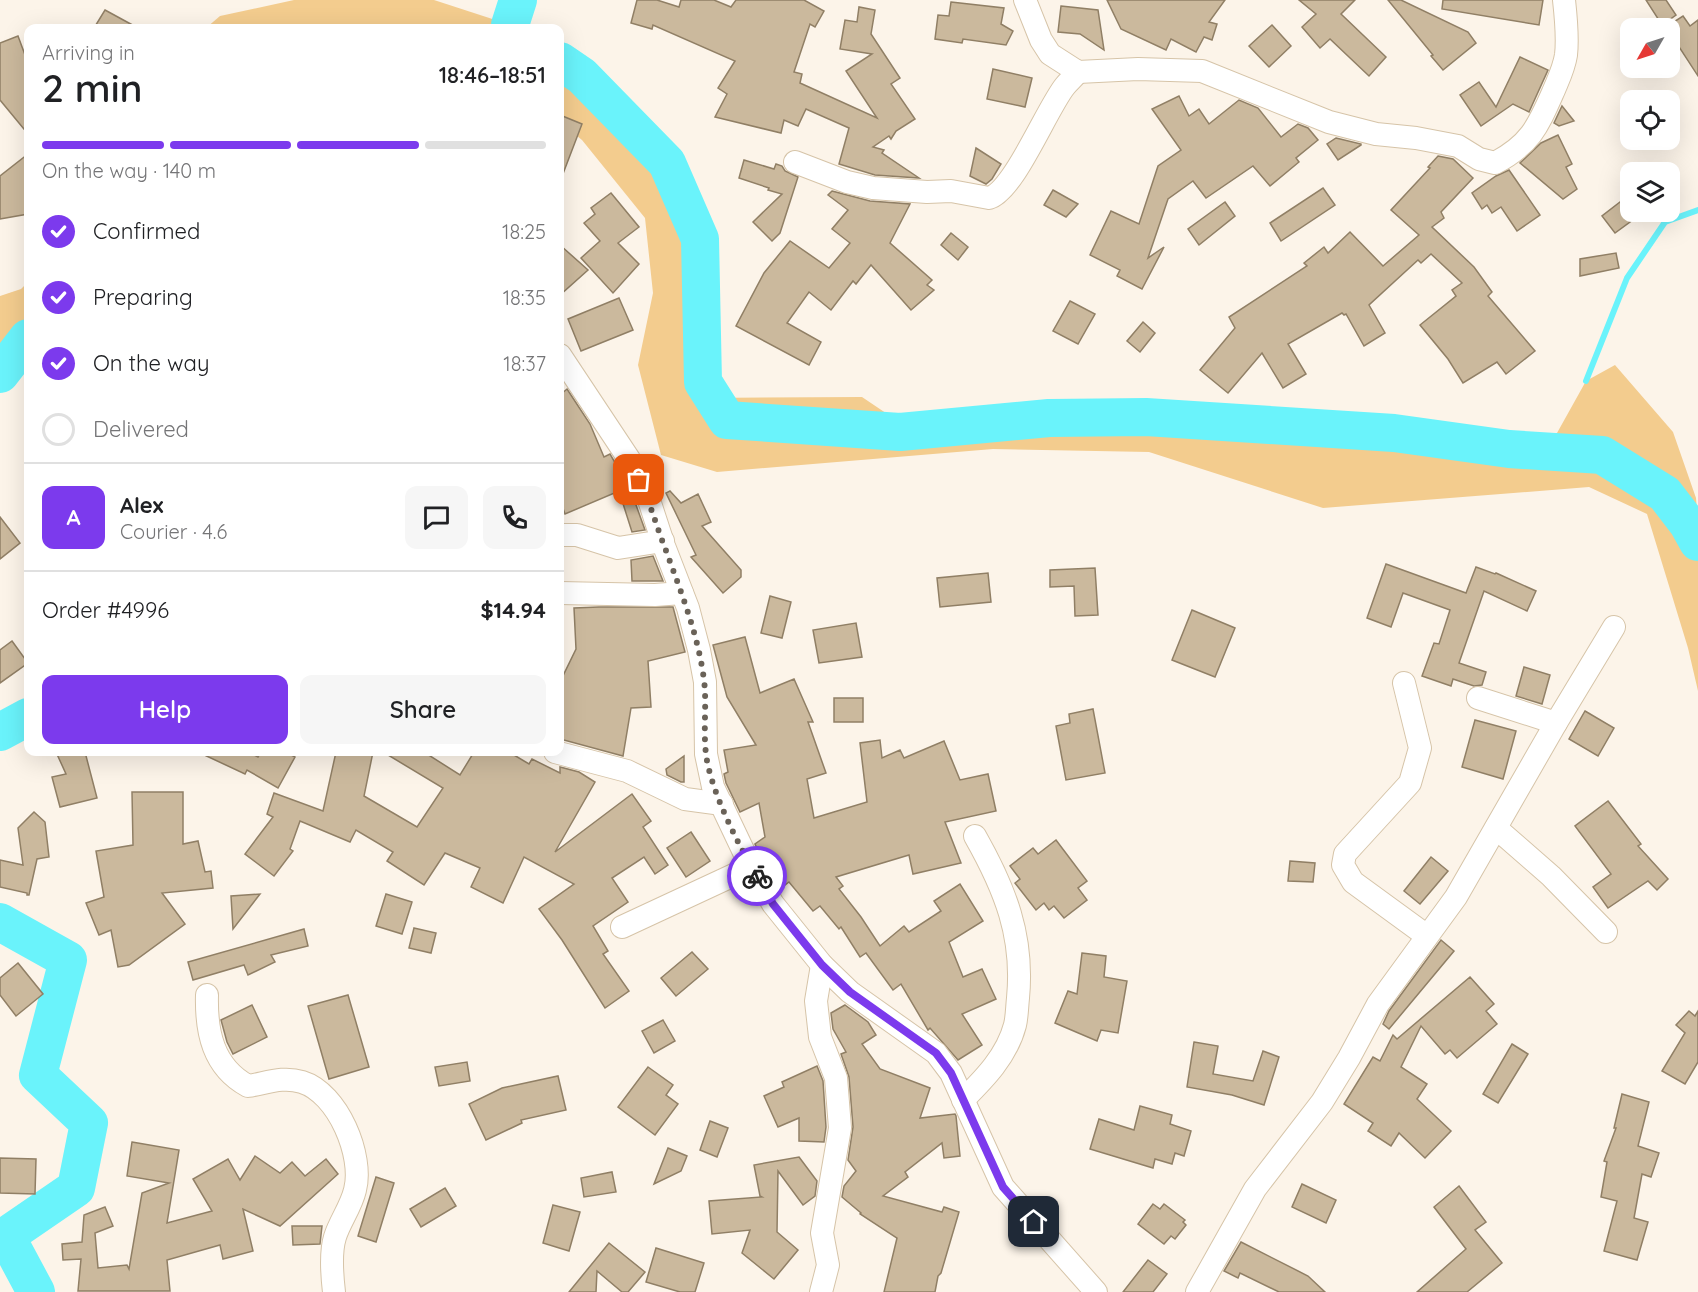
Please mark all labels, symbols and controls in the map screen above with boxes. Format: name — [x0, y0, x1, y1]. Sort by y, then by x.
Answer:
north arrow — [1620, 18, 1680, 78]
map controls — [1620, 18, 1680, 222]
text: Arriving in — [42, 40, 135, 65]
text: 18:46–18:51 — [439, 61, 546, 89]
text: 2 min — [42, 63, 143, 112]
button: locate — [1620, 90, 1680, 150]
text: On the way · 140 m — [42, 158, 216, 183]
button: layers — [1620, 162, 1680, 222]
icon: check — [42, 215, 75, 248]
text: Confirmed — [93, 217, 200, 245]
text: 18:25 — [502, 219, 546, 244]
icon: check — [42, 281, 75, 314]
text: Preparing — [93, 283, 193, 311]
text: 18:35 — [503, 285, 546, 310]
icon: check — [42, 347, 75, 380]
text: On the way — [93, 349, 209, 377]
text: 18:37 — [503, 351, 546, 376]
text: Delivered — [93, 415, 189, 443]
pin — [613, 454, 664, 505]
icon: bag — [622, 463, 655, 496]
button: chat — [405, 486, 468, 549]
button: phone — [483, 486, 546, 549]
text: Alex — [120, 491, 163, 519]
text: A — [66, 503, 81, 531]
text: Courier · 4.6 — [120, 519, 227, 544]
text: Order #4996 — [42, 596, 169, 624]
text: $14.94 — [480, 596, 546, 624]
button: Help — [42, 675, 288, 744]
button: Share — [300, 675, 546, 744]
courier — [727, 846, 787, 906]
icon: bike — [741, 860, 774, 893]
pin — [1008, 1196, 1059, 1247]
icon: home — [1017, 1205, 1050, 1238]

